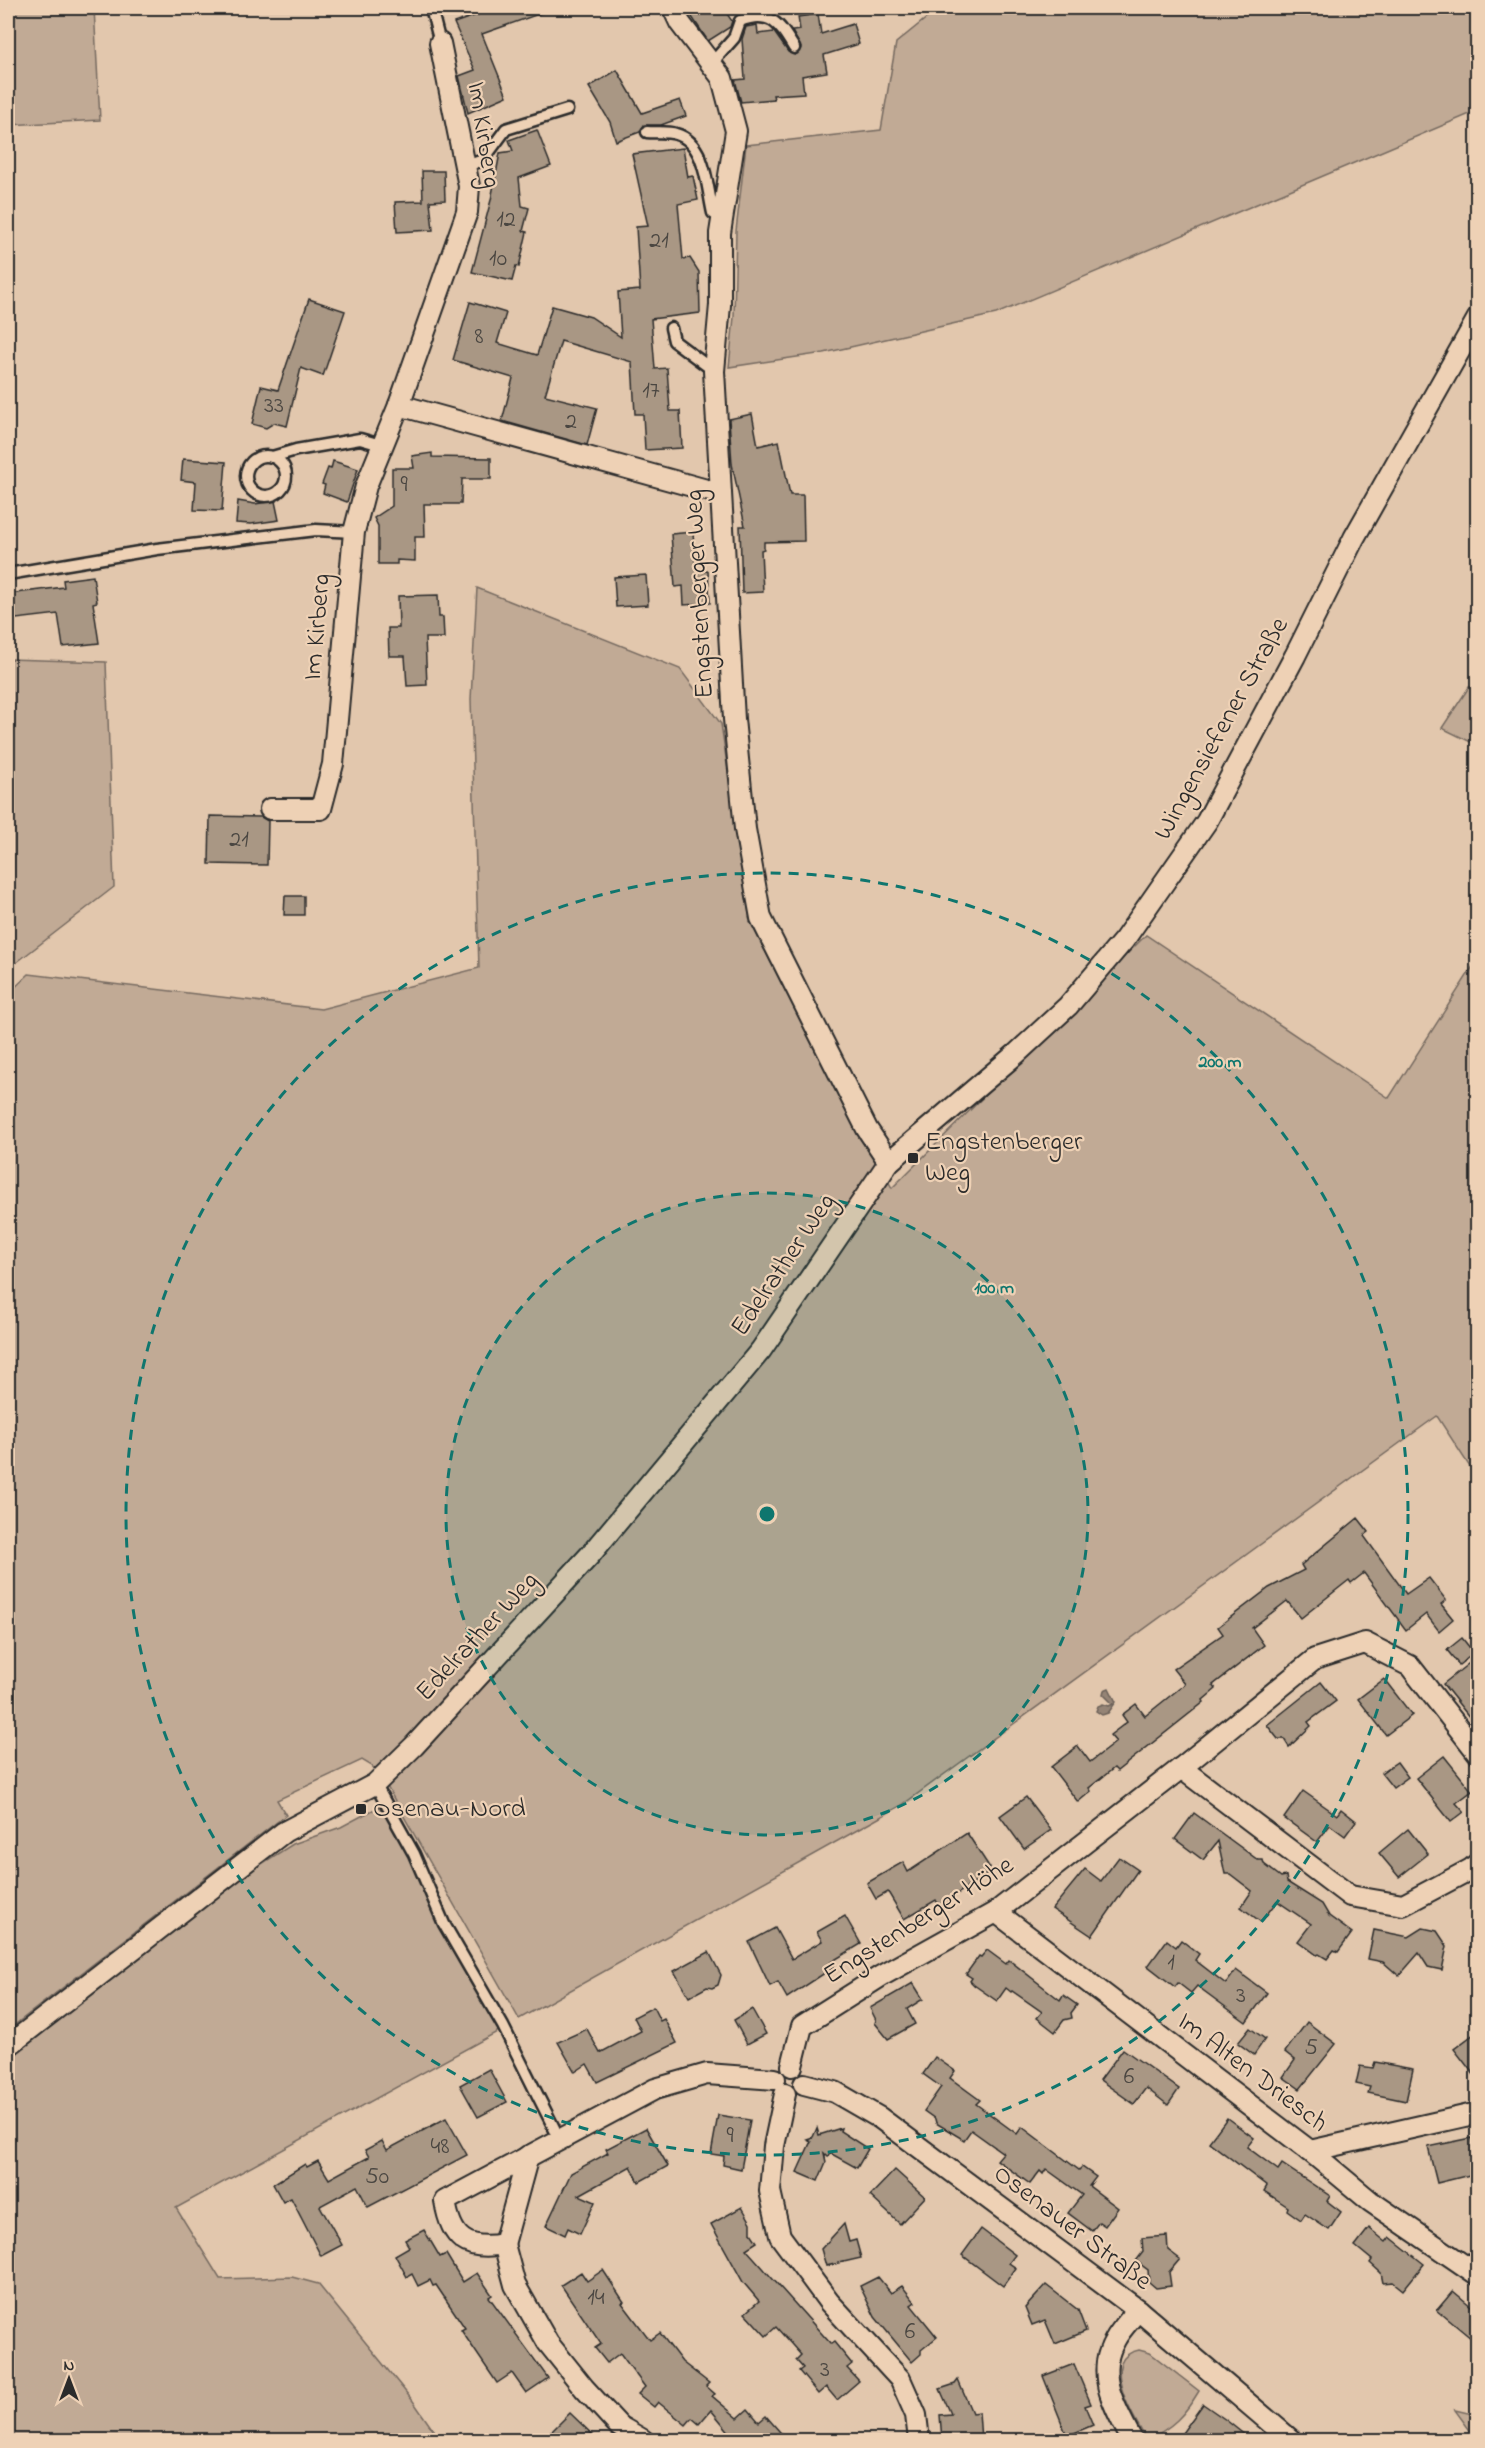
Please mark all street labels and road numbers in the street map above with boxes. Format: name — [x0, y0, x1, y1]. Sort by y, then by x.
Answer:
street label: Im Kirberg — [455, 79, 511, 191]
street label: Engstenberger Weg — [675, 488, 725, 700]
street label: Im Kirberg — [294, 572, 342, 682]
street label: Wingensiefener Straße — [1144, 610, 1300, 848]
street label: Edelrather Weg — [722, 1186, 846, 1344]
street label: Edelrather Weg — [407, 1563, 549, 1711]
street label: Engstenberger Höhe — [816, 1846, 1023, 1995]
street label: Im Alten Driesch — [1168, 2003, 1336, 2143]
street label: Osenauer Straße — [985, 2155, 1160, 2301]

